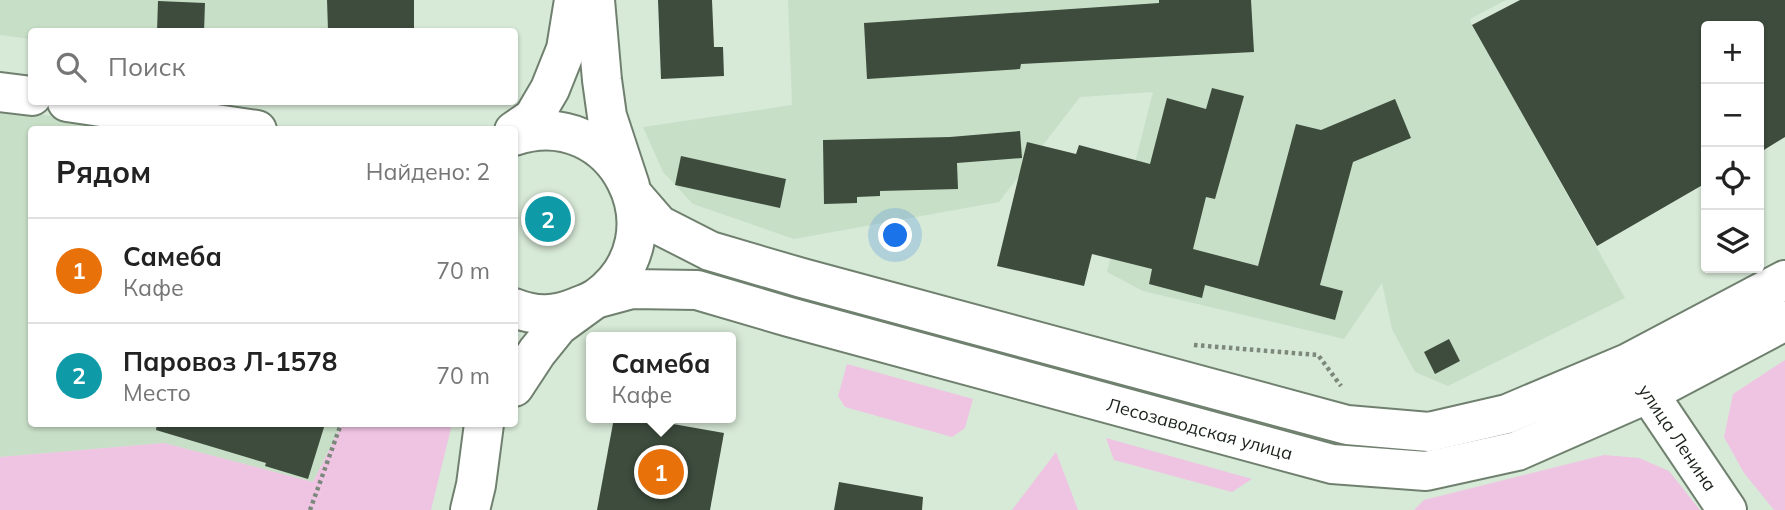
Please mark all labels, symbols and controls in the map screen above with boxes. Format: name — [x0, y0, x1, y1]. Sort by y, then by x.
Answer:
map controls — [1701, 21, 1764, 273]
button: + — [1701, 21, 1764, 84]
search box — [28, 28, 518, 105]
icon: search — [52, 48, 90, 86]
text: Поиск — [108, 50, 186, 83]
button: − — [1701, 84, 1764, 147]
button: locate — [1701, 147, 1764, 210]
text: Рядом — [56, 153, 151, 191]
text: Найдено: 2 — [366, 157, 490, 186]
pin: 2 — [525, 193, 571, 245]
button: layers — [1701, 210, 1764, 273]
your location — [878, 218, 912, 252]
text: Самеба — [123, 240, 222, 273]
text: 1 — [72, 256, 86, 285]
text: 70 m — [436, 256, 490, 285]
text: Кафе — [123, 273, 184, 302]
popup — [586, 332, 736, 423]
text: Паровоз Л-1578 — [123, 345, 337, 378]
text: Самеба — [611, 347, 711, 380]
text: 2 — [72, 361, 86, 390]
text: 70 m — [436, 361, 490, 390]
text: Место — [123, 378, 191, 407]
street label: улица Ленина — [1634, 379, 1722, 495]
text: Кафе — [611, 380, 672, 409]
street label: Лесозаводская улица — [1104, 392, 1295, 464]
pin: 1 — [638, 446, 684, 498]

